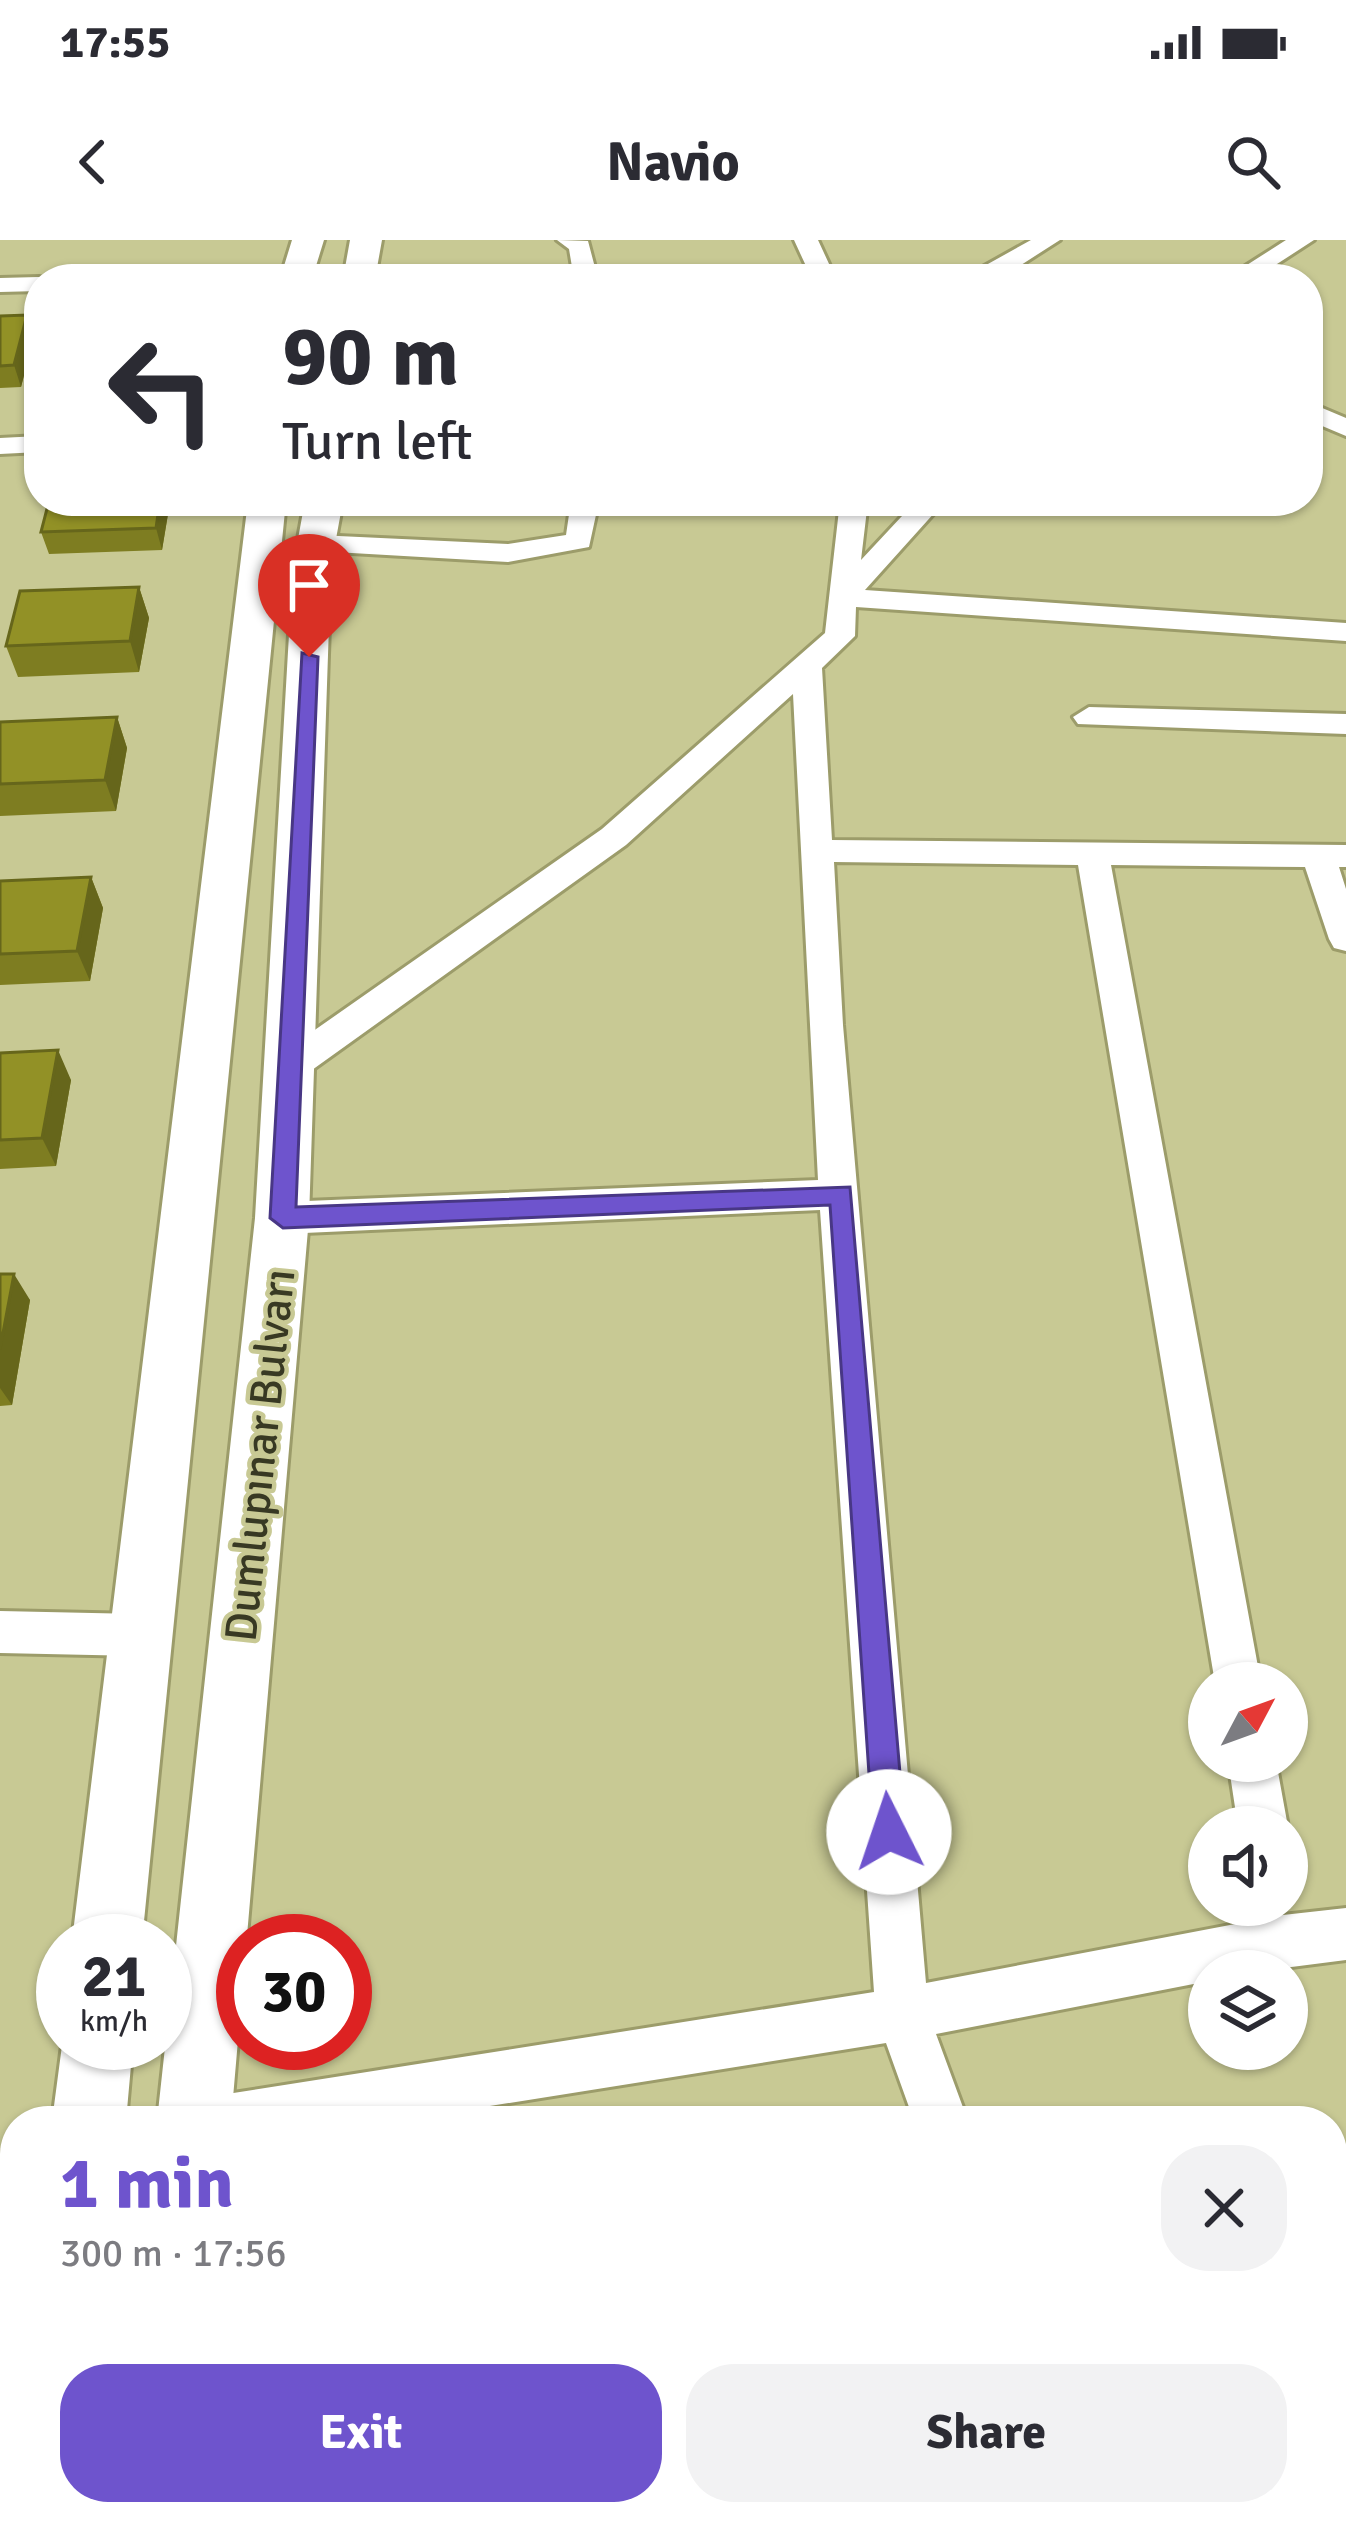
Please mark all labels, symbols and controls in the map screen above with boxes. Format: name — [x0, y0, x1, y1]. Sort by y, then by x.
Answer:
text: 17:55 — [60, 15, 170, 70]
icon: back — [60, 129, 126, 195]
text: Navio — [606, 129, 740, 196]
icon: search — [1220, 129, 1286, 195]
text: 90 m — [282, 305, 459, 409]
icon: left — [84, 312, 240, 468]
text: Turn left — [282, 408, 472, 475]
pin — [258, 534, 360, 657]
icon: arrive — [276, 552, 342, 618]
street label: Dumlupınar Bulvarı — [214, 1266, 307, 1644]
north arrow — [1188, 1662, 1308, 1782]
map controls — [1188, 1662, 1308, 2070]
position arrow — [826, 1769, 952, 1895]
button: sound — [1188, 1806, 1308, 1926]
speed limit sign: 30 — [216, 1914, 372, 2070]
text: 21 — [82, 1940, 146, 2014]
button: layers — [1188, 1950, 1308, 2070]
text: km/h — [80, 2003, 148, 2040]
text: 1 min — [60, 2139, 234, 2228]
button: close — [1161, 2145, 1287, 2271]
text: 300 m · 17:56 — [60, 2229, 287, 2277]
button: Exit — [60, 2364, 662, 2502]
button: Share — [686, 2364, 1287, 2502]

